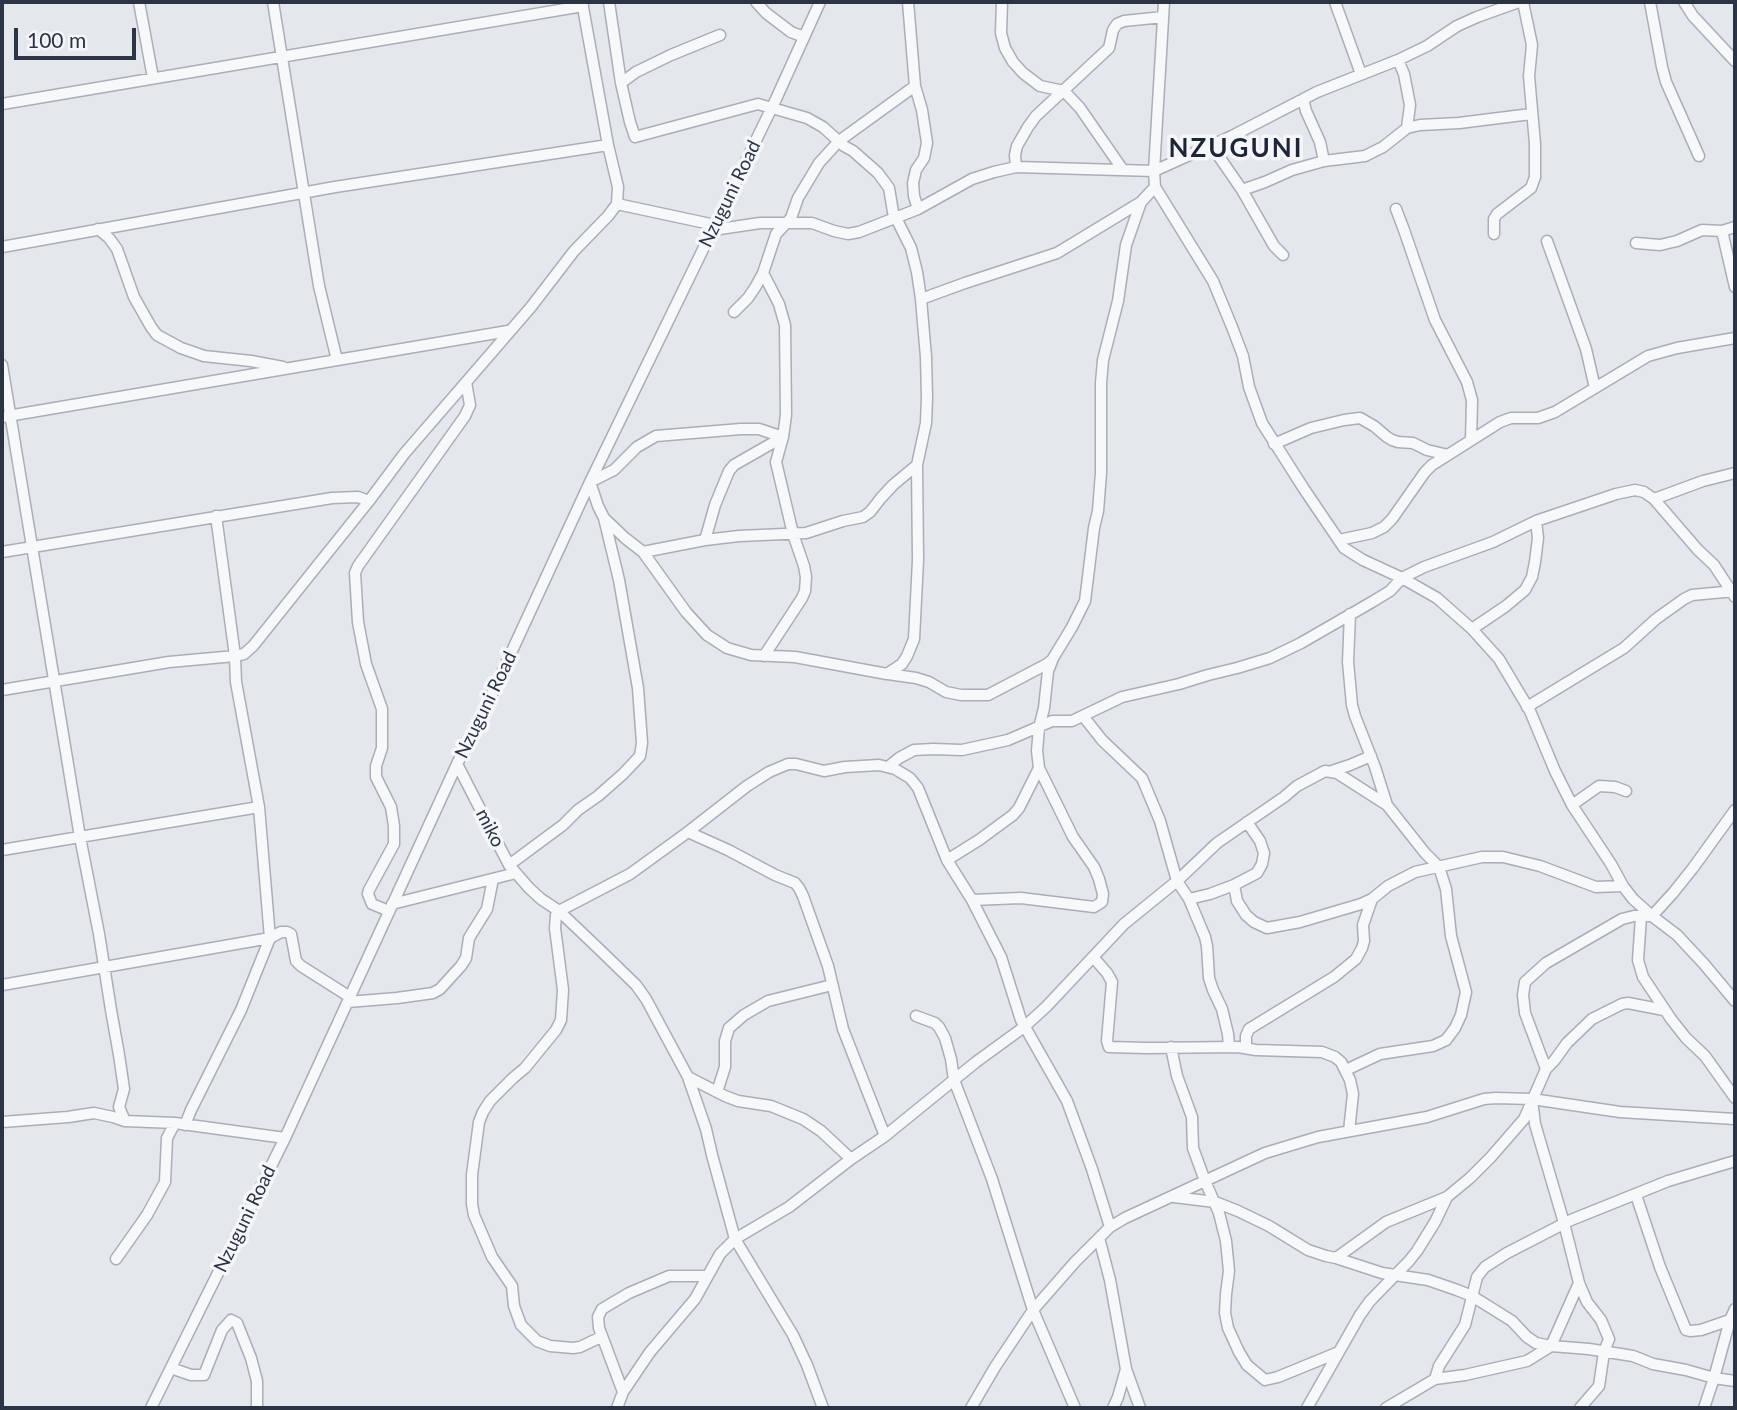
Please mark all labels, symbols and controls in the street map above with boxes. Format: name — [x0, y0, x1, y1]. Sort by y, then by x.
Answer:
scale bar — [18, 14, 140, 58]
text: 100 m — [27, 27, 86, 52]
district label: NZUGUNI — [1169, 133, 1303, 165]
street label: Nzuguni Road — [694, 137, 766, 251]
street label: Nzuguni Road — [450, 648, 522, 762]
street label: miko — [471, 805, 509, 851]
street label: Nzuguni Road — [209, 1162, 281, 1276]

